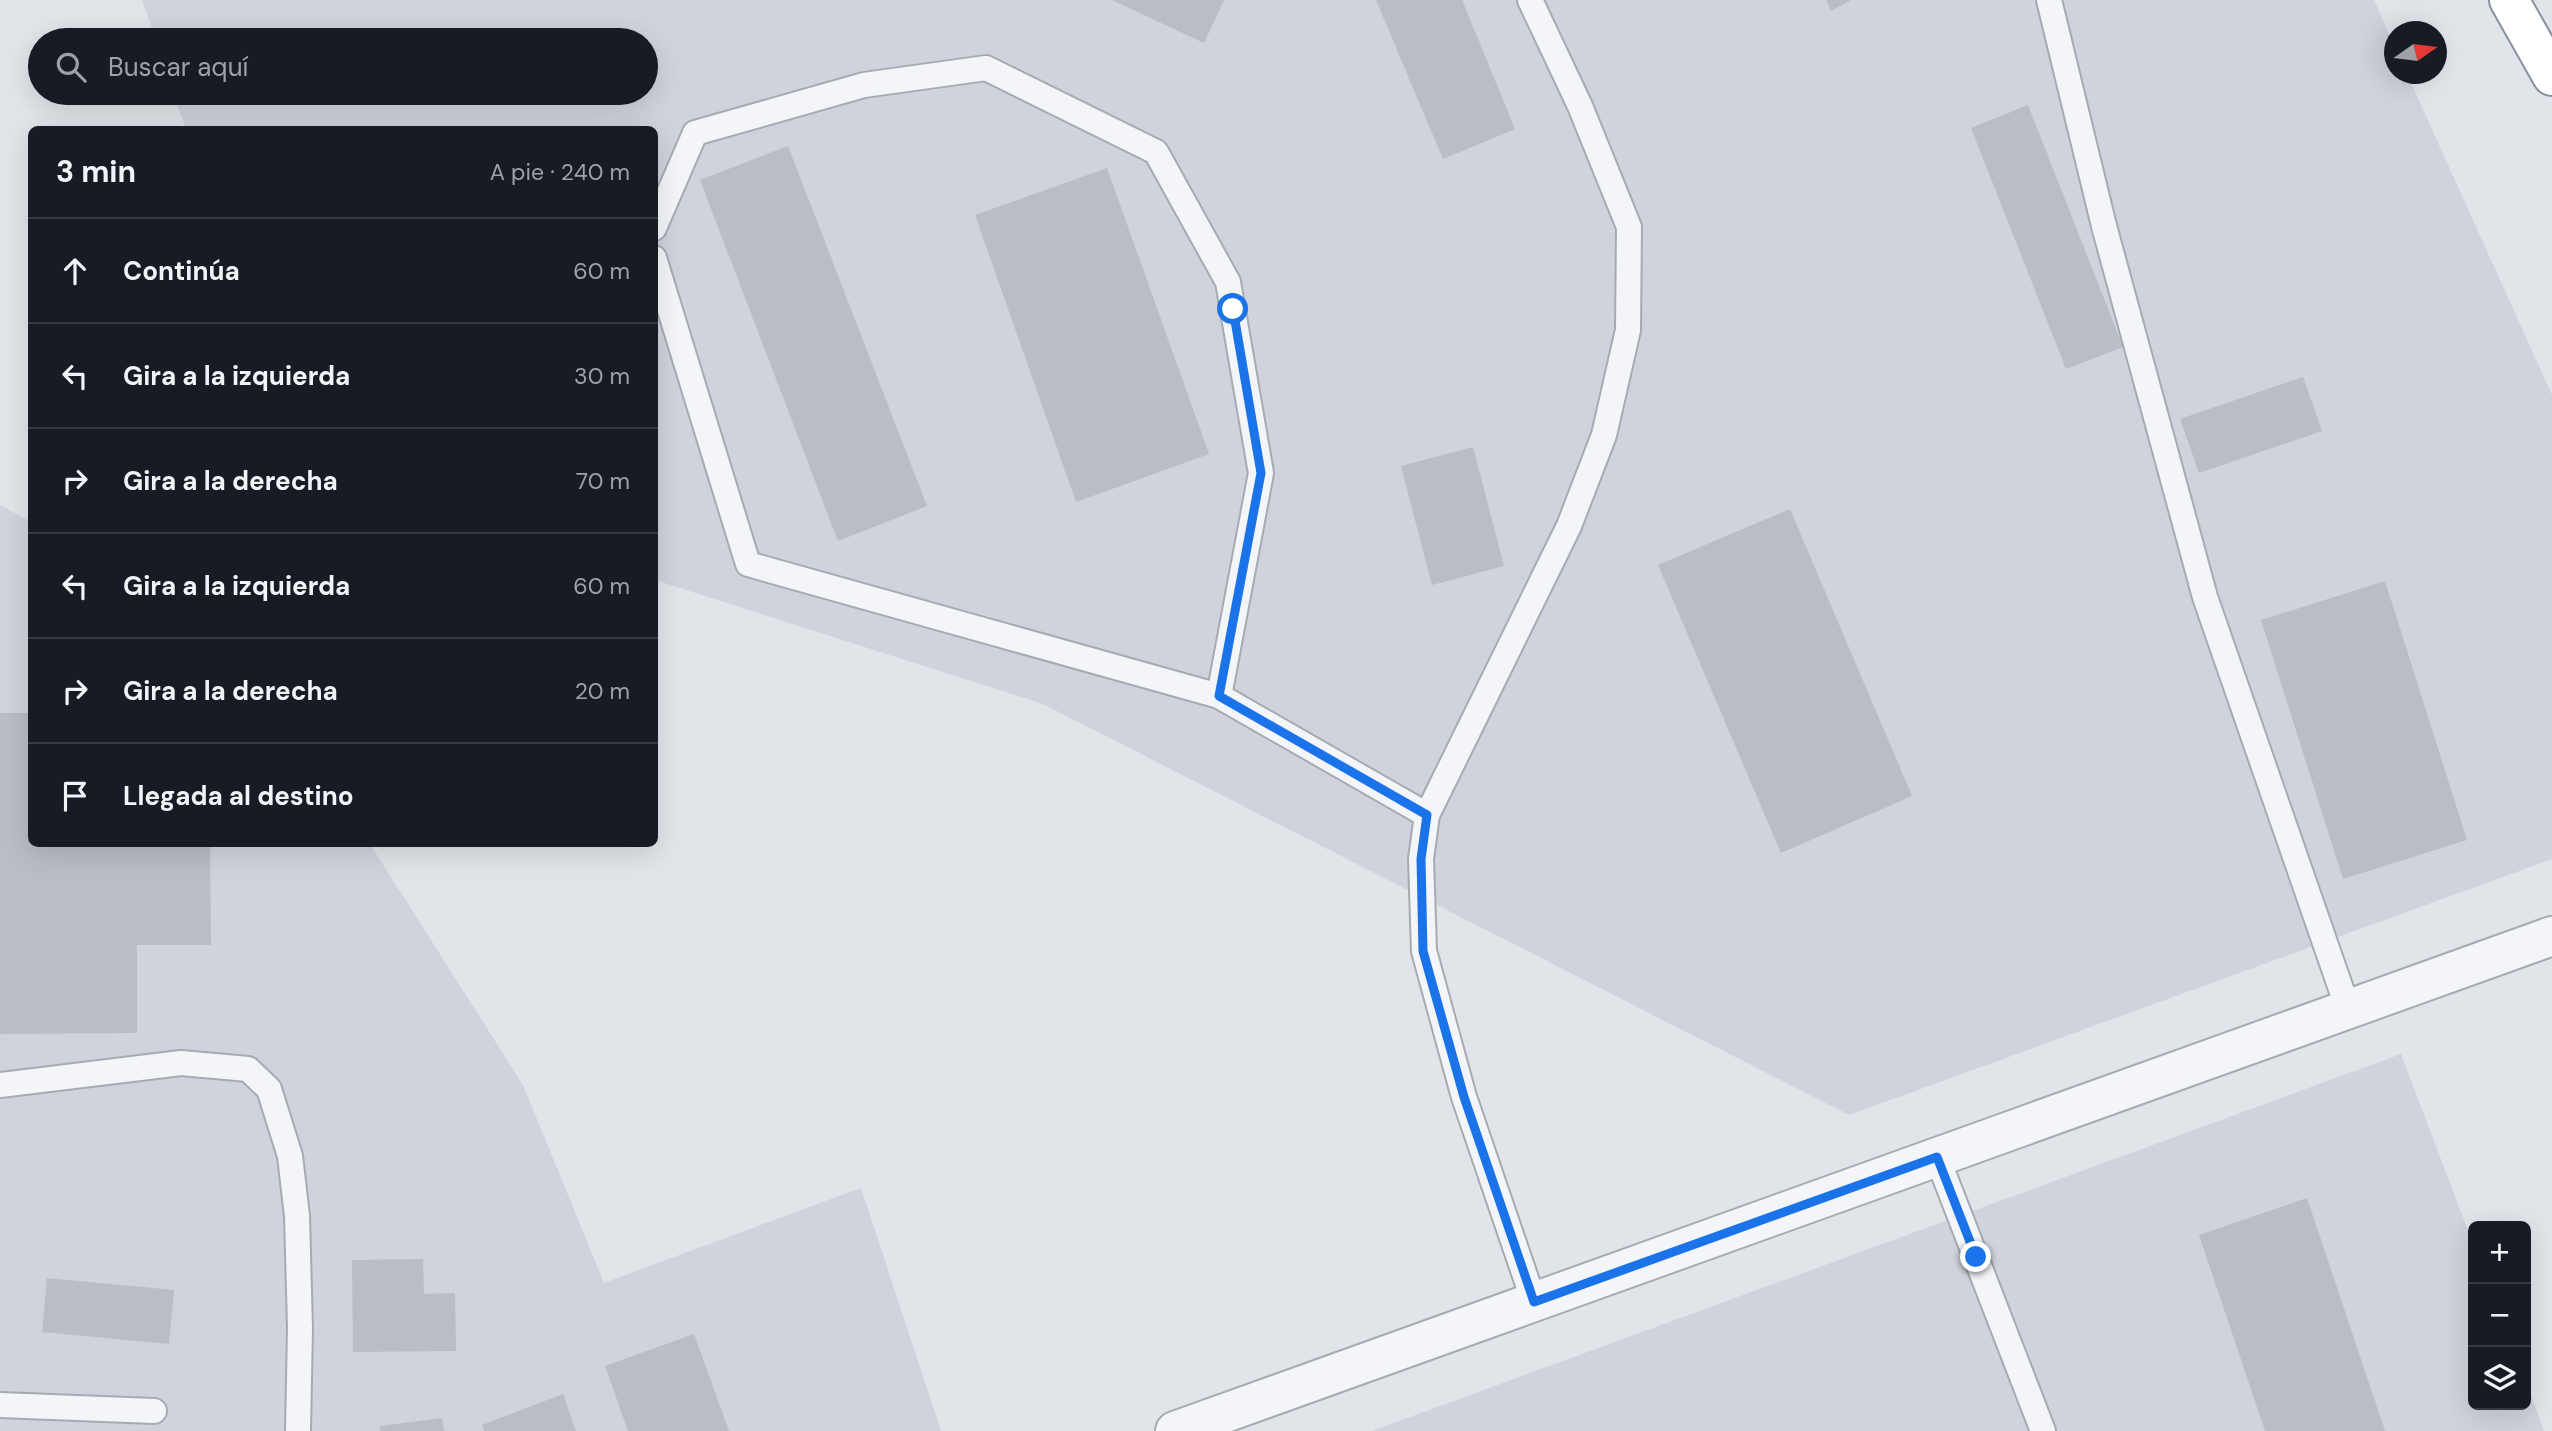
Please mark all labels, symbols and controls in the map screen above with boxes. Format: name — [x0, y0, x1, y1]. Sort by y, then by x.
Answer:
north arrow — [2384, 21, 2447, 84]
search box — [28, 28, 658, 105]
icon: search — [52, 48, 90, 86]
text: Buscar aquí — [108, 50, 248, 84]
text: 3 min — [56, 152, 136, 191]
text: A pie · 240 m — [490, 157, 630, 187]
icon: ahead — [56, 252, 94, 290]
text: Continúa — [123, 254, 240, 288]
text: 60 m — [573, 256, 630, 286]
route start — [1217, 293, 1248, 324]
icon: left — [56, 357, 94, 395]
text: Gira a la izquierda — [123, 359, 350, 393]
text: 30 m — [574, 361, 630, 391]
icon: right — [56, 462, 94, 500]
text: Gira a la derecha — [123, 464, 338, 498]
text: 70 m — [576, 466, 630, 496]
icon: left — [56, 567, 94, 605]
text: Gira a la izquierda — [123, 569, 350, 603]
text: 60 m — [573, 571, 630, 601]
icon: right — [56, 672, 94, 710]
text: Gira a la derecha — [123, 674, 338, 708]
text: 20 m — [575, 676, 630, 706]
icon: arrive — [56, 777, 94, 815]
text: Llegada al destino — [123, 779, 354, 813]
map controls — [2468, 1221, 2531, 1410]
button: + — [2468, 1221, 2531, 1284]
route end — [1960, 1241, 1991, 1272]
button: − — [2468, 1284, 2531, 1347]
button: layers — [2468, 1347, 2531, 1410]

